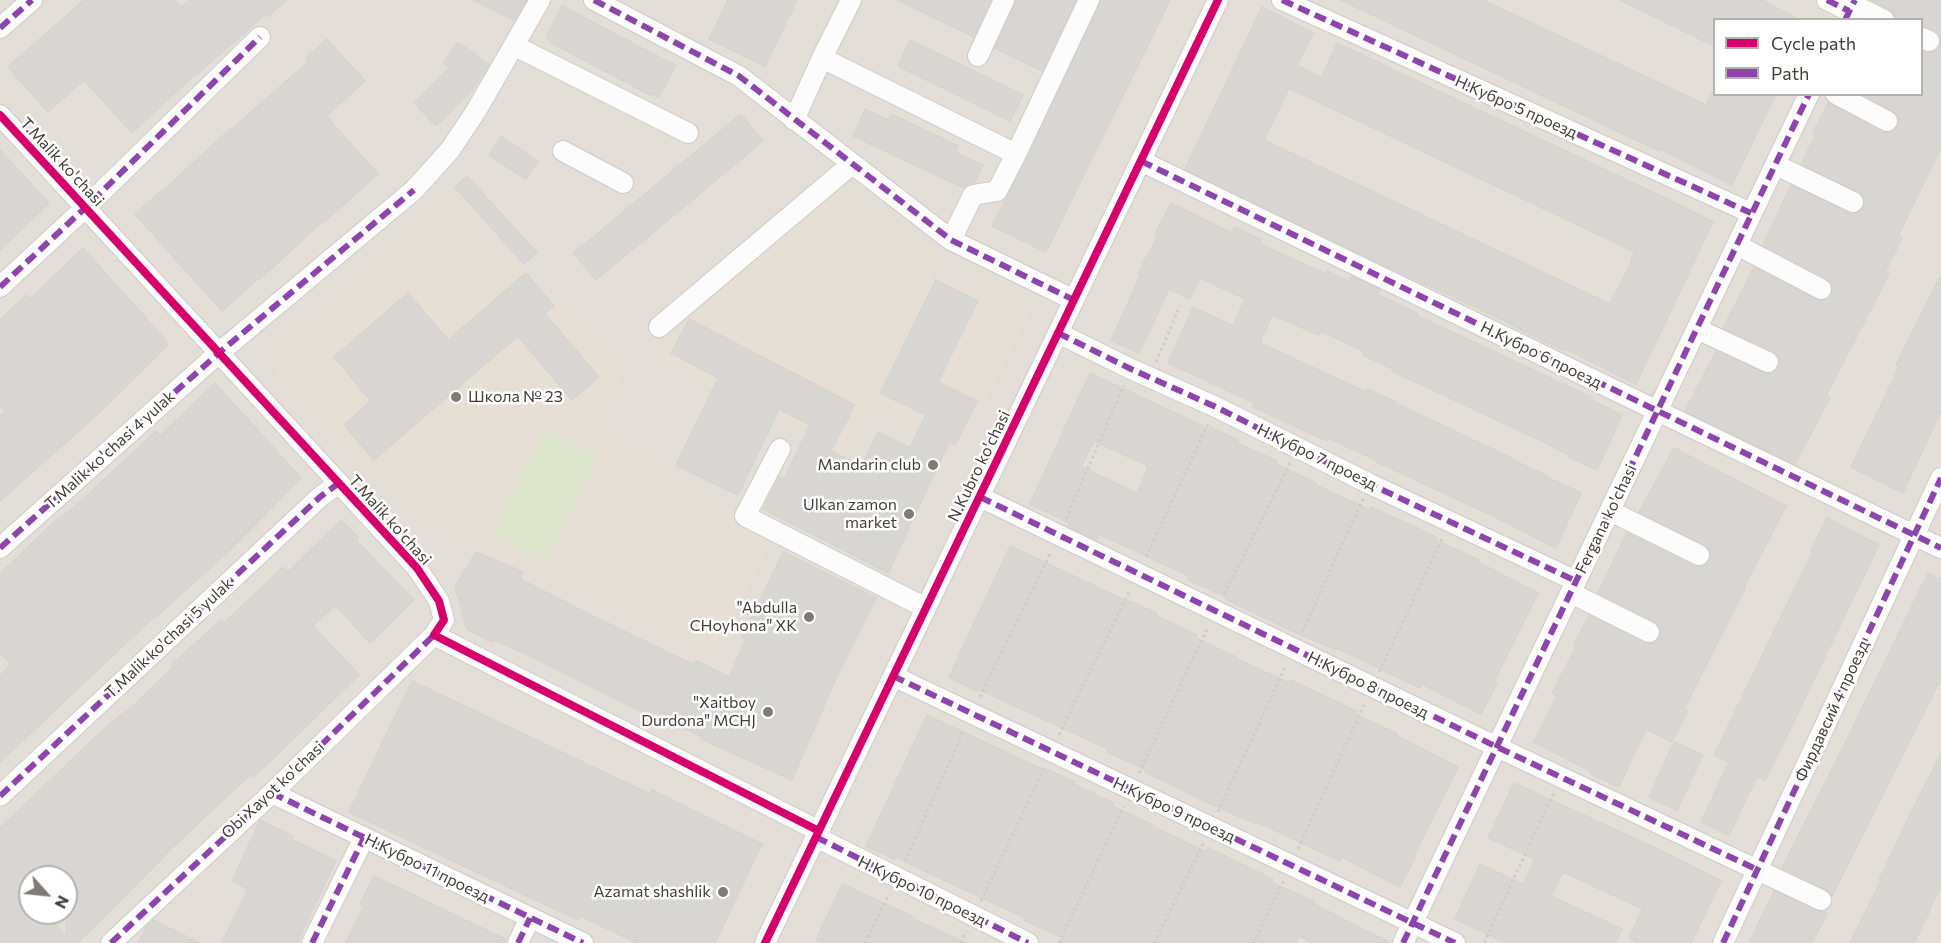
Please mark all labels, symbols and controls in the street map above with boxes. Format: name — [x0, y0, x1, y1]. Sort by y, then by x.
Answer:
legend — [1713, 18, 1923, 96]
text: Cycle path — [1771, 32, 1856, 54]
text: Path — [1771, 62, 1809, 84]
street label: Н.Кубро 5 проезд — [1452, 71, 1580, 143]
street label: T.Malik ko'chasi — [16, 114, 108, 210]
street label: Н.Кубро 6 проезд — [1477, 317, 1605, 393]
street label: T.Malik ko'chasi 4 yulak — [41, 387, 179, 513]
place label: Школа № 23 — [468, 387, 563, 407]
marker: Школа № 23 — [449, 390, 463, 404]
street label: N.Kubro ko'chasi — [944, 407, 1014, 525]
street label: Н.Кубро 7 проезд — [1254, 420, 1380, 494]
place label: Mandarin club — [818, 455, 921, 475]
marker: Mandarin club — [926, 458, 940, 472]
street label: Fergana ko'chasi — [1571, 461, 1641, 577]
street label: T.Malik ko'chasi — [345, 471, 435, 569]
place label: Ulkan zamon market — [803, 495, 897, 533]
marker: Ulkan zamon market — [902, 507, 916, 521]
street label: T.Malik ko'chasi 5 yulak — [101, 574, 237, 702]
place label: "Abdulla CHoyhona" XK — [690, 598, 797, 636]
marker: "Abdulla CHoyhona" XK — [802, 610, 816, 624]
street label: Фирдавсий 4 проезд — [1791, 637, 1873, 785]
street label: Н.Кубро 8 проезд — [1304, 647, 1432, 723]
place label: "Xaitboy Durdona" MCHJ — [641, 693, 756, 731]
marker: "Xaitboy Durdona" MCHJ — [761, 705, 775, 719]
street label: Obi Xayot ko'chasi — [218, 737, 328, 843]
street label: Н.Кубро 9 проезд — [1110, 773, 1238, 847]
street label: Н.Кубро 11 проезд — [362, 830, 492, 906]
street label: Н.Кубро 10 проезд — [855, 852, 989, 930]
north arrow — [18, 865, 78, 925]
place label: Azamat shashlik — [594, 882, 711, 902]
marker: Azamat shashlik — [716, 885, 730, 899]
text: N — [52, 893, 74, 912]

